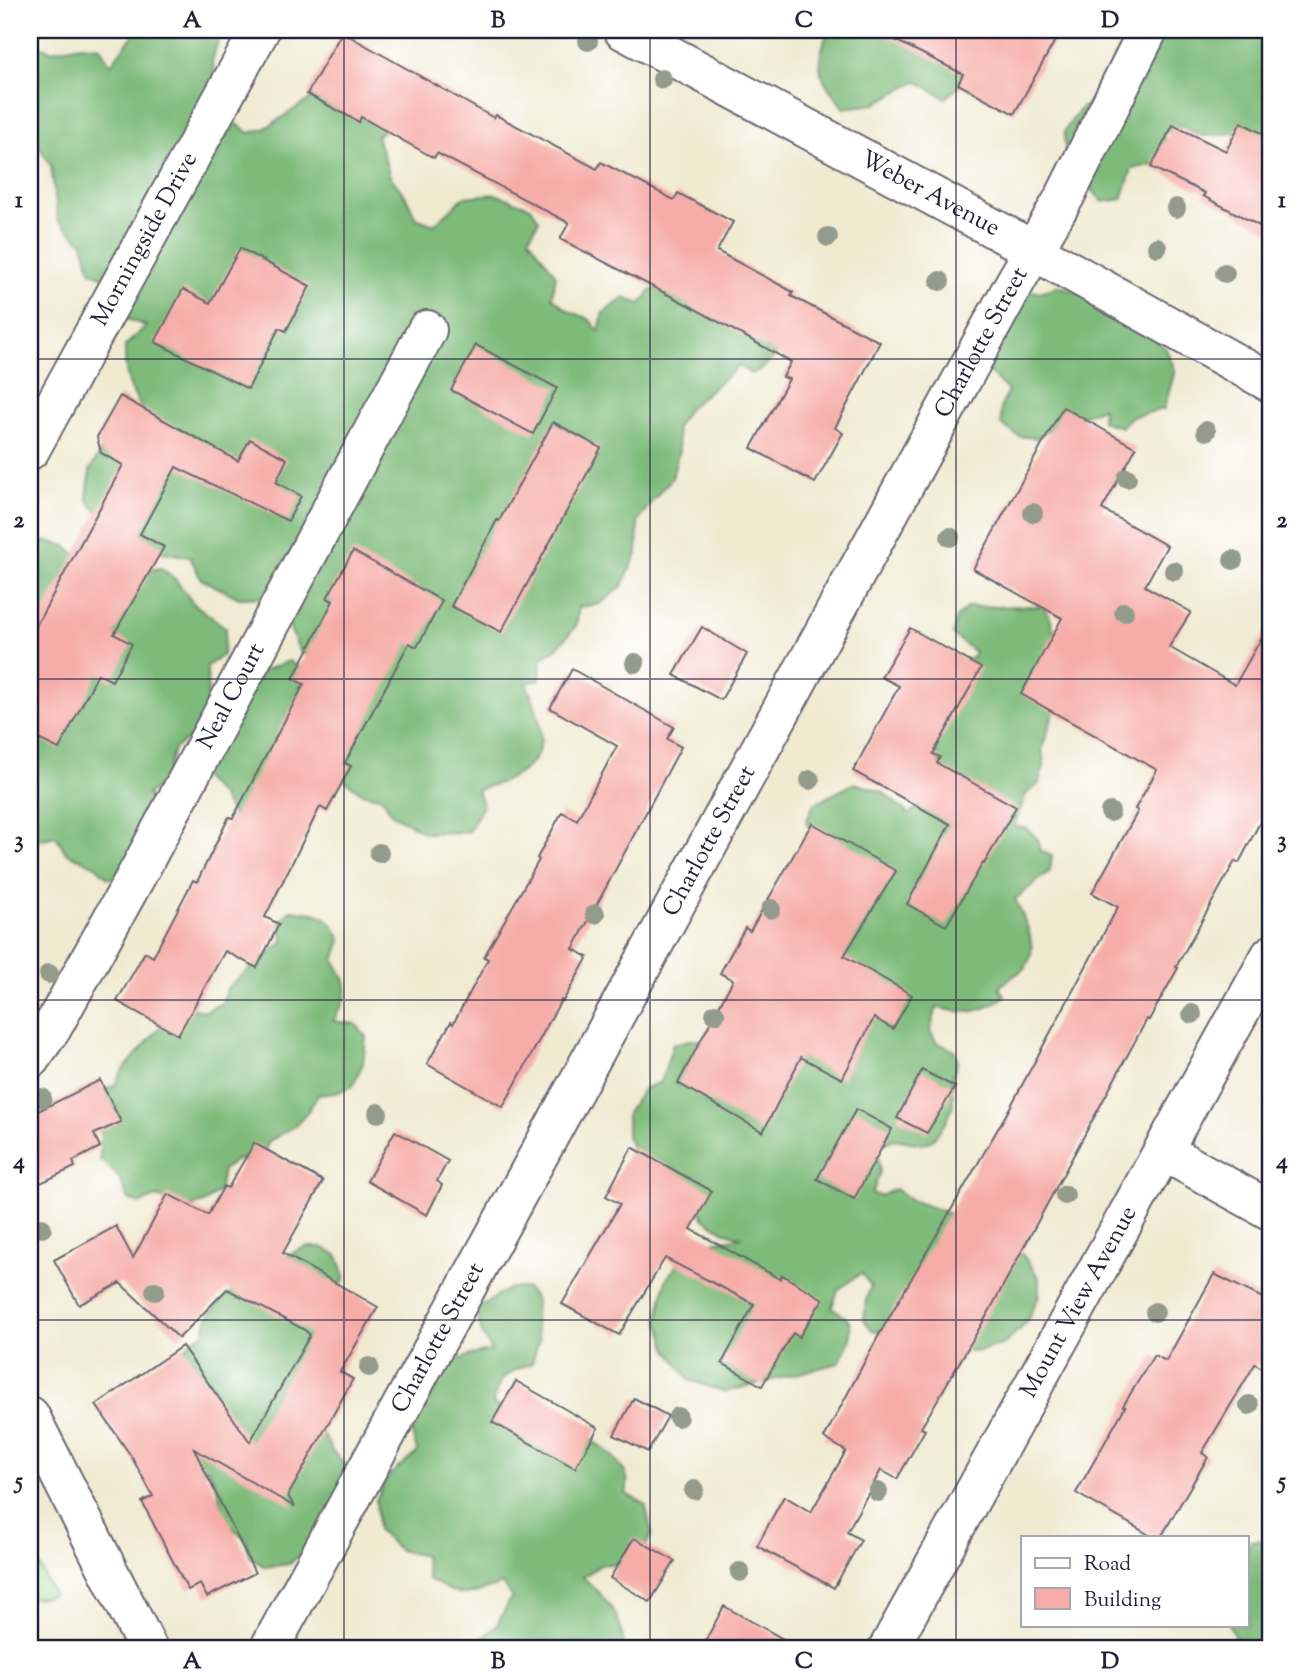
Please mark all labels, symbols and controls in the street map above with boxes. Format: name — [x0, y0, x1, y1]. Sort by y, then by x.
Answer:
text: A — [183, 5, 202, 38]
text: B — [491, 5, 506, 38]
text: C — [795, 5, 813, 38]
text: D — [1101, 5, 1119, 38]
street label: Weber Avenue — [854, 143, 1006, 246]
street label: Morningside Drive — [84, 146, 207, 333]
text: 1 — [15, 185, 23, 218]
text: 1 — [1278, 185, 1286, 218]
street label: Charlotte Street — [927, 261, 1037, 424]
text: 2 — [14, 505, 25, 538]
text: 2 — [1277, 505, 1288, 538]
street label: Neal Court — [190, 638, 274, 756]
street label: Charlotte Street — [655, 760, 765, 923]
text: 3 — [14, 825, 24, 858]
text: 3 — [1277, 825, 1287, 858]
text: 4 — [12, 1146, 25, 1179]
text: 4 — [1275, 1146, 1288, 1179]
street label: Mount View Avenue — [1013, 1200, 1146, 1405]
street label: Charlotte Street — [384, 1257, 494, 1420]
text: 5 — [13, 1466, 23, 1499]
text: 5 — [1276, 1466, 1286, 1499]
legend — [1021, 1536, 1248, 1626]
text: Road — [1084, 1550, 1131, 1580]
text: Building — [1084, 1586, 1161, 1616]
text: A — [183, 1646, 202, 1679]
text: B — [491, 1646, 506, 1679]
text: C — [795, 1646, 813, 1679]
text: D — [1101, 1646, 1119, 1679]

